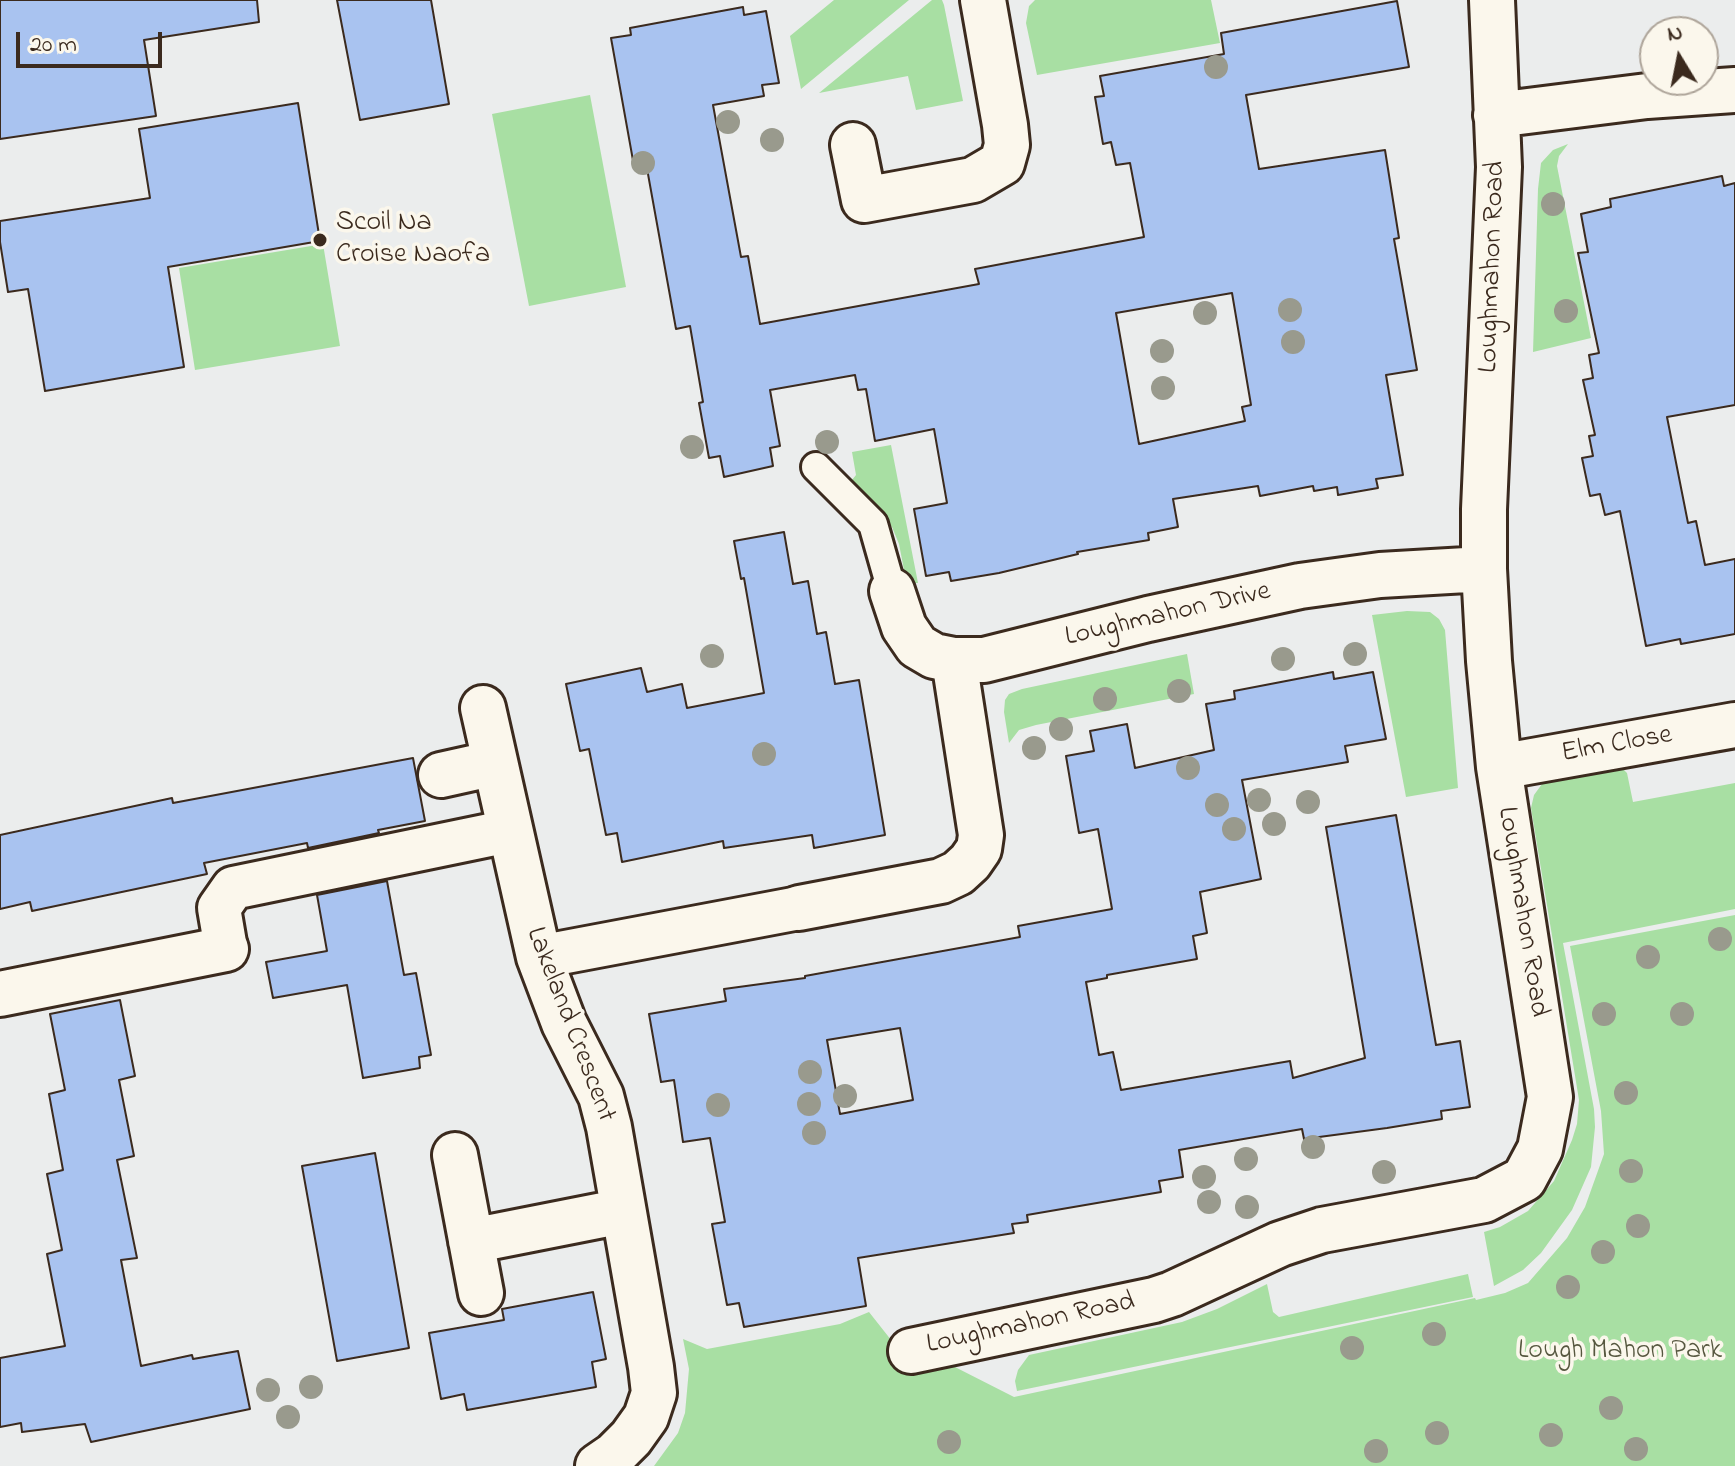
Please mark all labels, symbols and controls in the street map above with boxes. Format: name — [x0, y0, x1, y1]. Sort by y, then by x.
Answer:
scale bar — [20, 16, 166, 66]
north arrow — [1639, 16, 1719, 96]
text: N — [1665, 17, 1685, 51]
text: 20 m — [30, 28, 77, 63]
street label: Loughmahon Road — [1474, 160, 1514, 374]
place label: Scoil Na Croise Naofa — [336, 207, 490, 273]
marker: Scoil Na Croise Naofa — [311, 231, 329, 249]
street label: Loughmahon Drive — [1062, 576, 1274, 656]
street label: Elm Close — [1559, 720, 1675, 772]
street label: Loughmahon Road — [1488, 805, 1554, 1019]
street label: Lakeland Crescent — [516, 923, 622, 1127]
street label: Loughmahon Road — [924, 1287, 1138, 1363]
park label: Lough Mahon Park — [1518, 1335, 1722, 1369]

